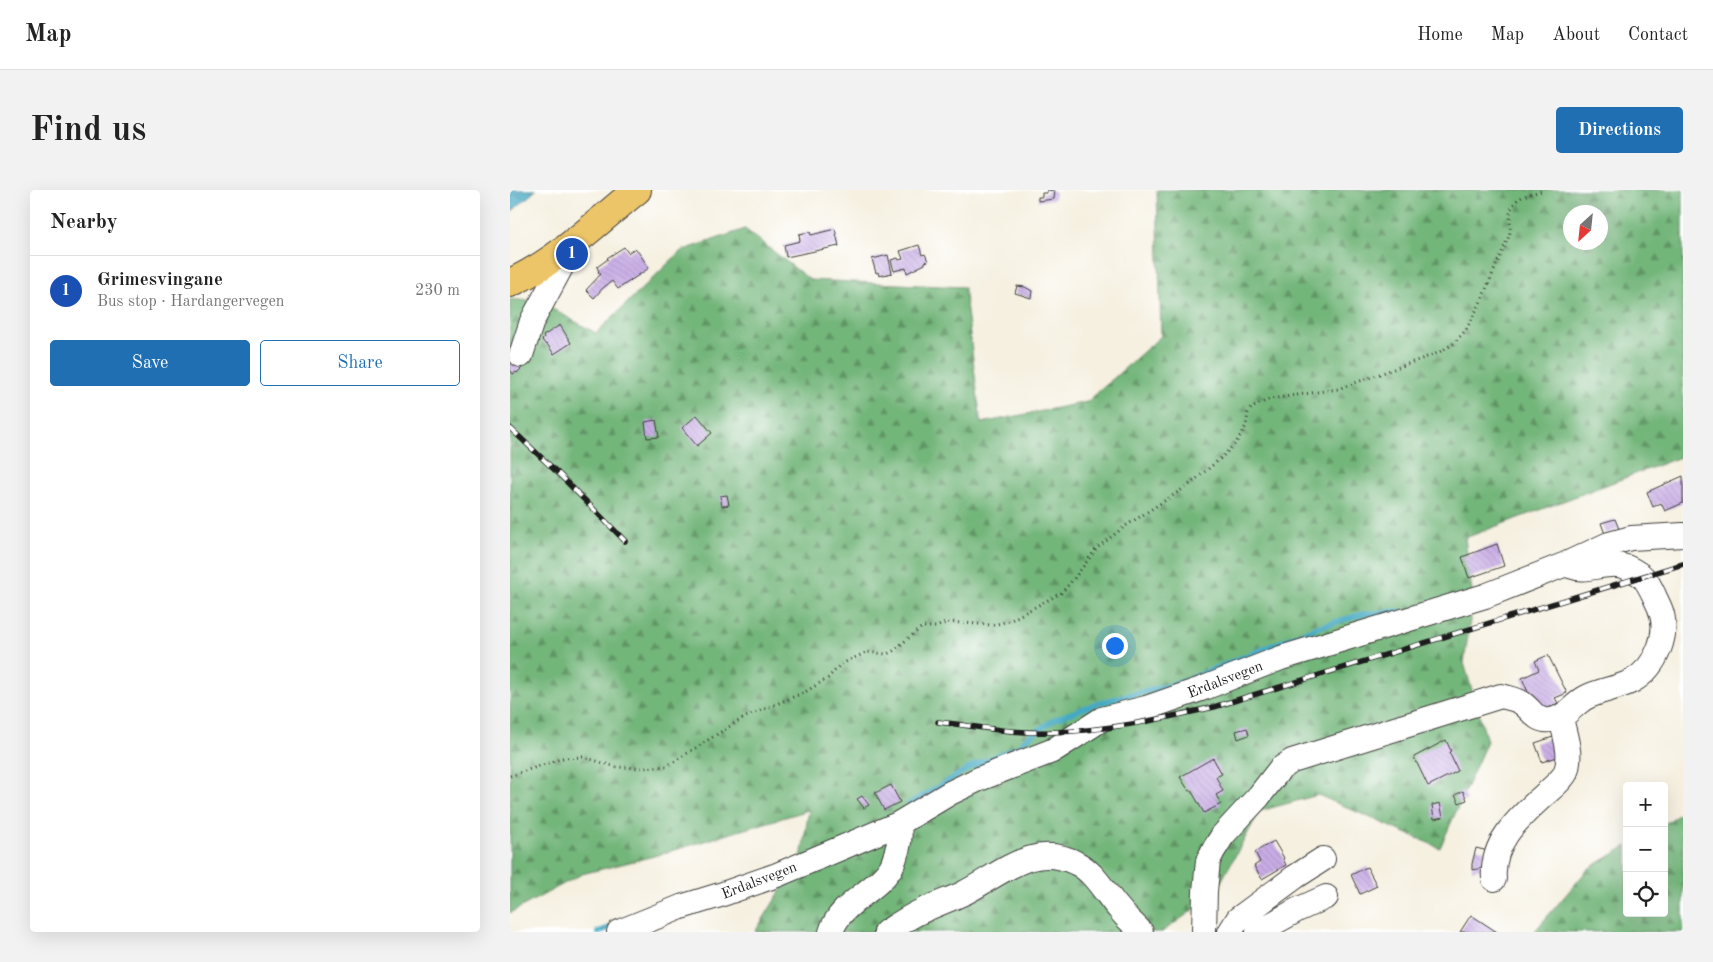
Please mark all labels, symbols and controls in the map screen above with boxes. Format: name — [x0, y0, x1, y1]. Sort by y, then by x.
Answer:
text: Map — [25, 23, 72, 47]
text: Home — [1417, 26, 1463, 44]
text: Map — [1491, 26, 1524, 44]
text: About — [1552, 26, 1600, 44]
text: Contact — [1628, 26, 1688, 44]
button: Directions — [1556, 107, 1683, 153]
text: Find us — [30, 113, 146, 148]
north arrow — [1563, 205, 1608, 250]
text: Nearby — [50, 212, 118, 233]
pin: 1 — [556, 235, 588, 273]
text: Grimesvingane — [97, 271, 223, 290]
text: 1 — [61, 283, 71, 299]
text: 230 m — [415, 283, 460, 299]
text: Bus stop · Hardangervegen — [97, 294, 284, 310]
button: Save — [50, 340, 250, 386]
button: Share — [260, 340, 460, 386]
your location — [1102, 633, 1128, 659]
street label: Erdalsvegen — [1186, 659, 1265, 702]
map controls — [1623, 782, 1668, 917]
button: + — [1623, 782, 1668, 827]
button: − — [1623, 827, 1668, 872]
street label: Erdalsvegen — [720, 860, 799, 903]
button: locate — [1623, 872, 1668, 917]

